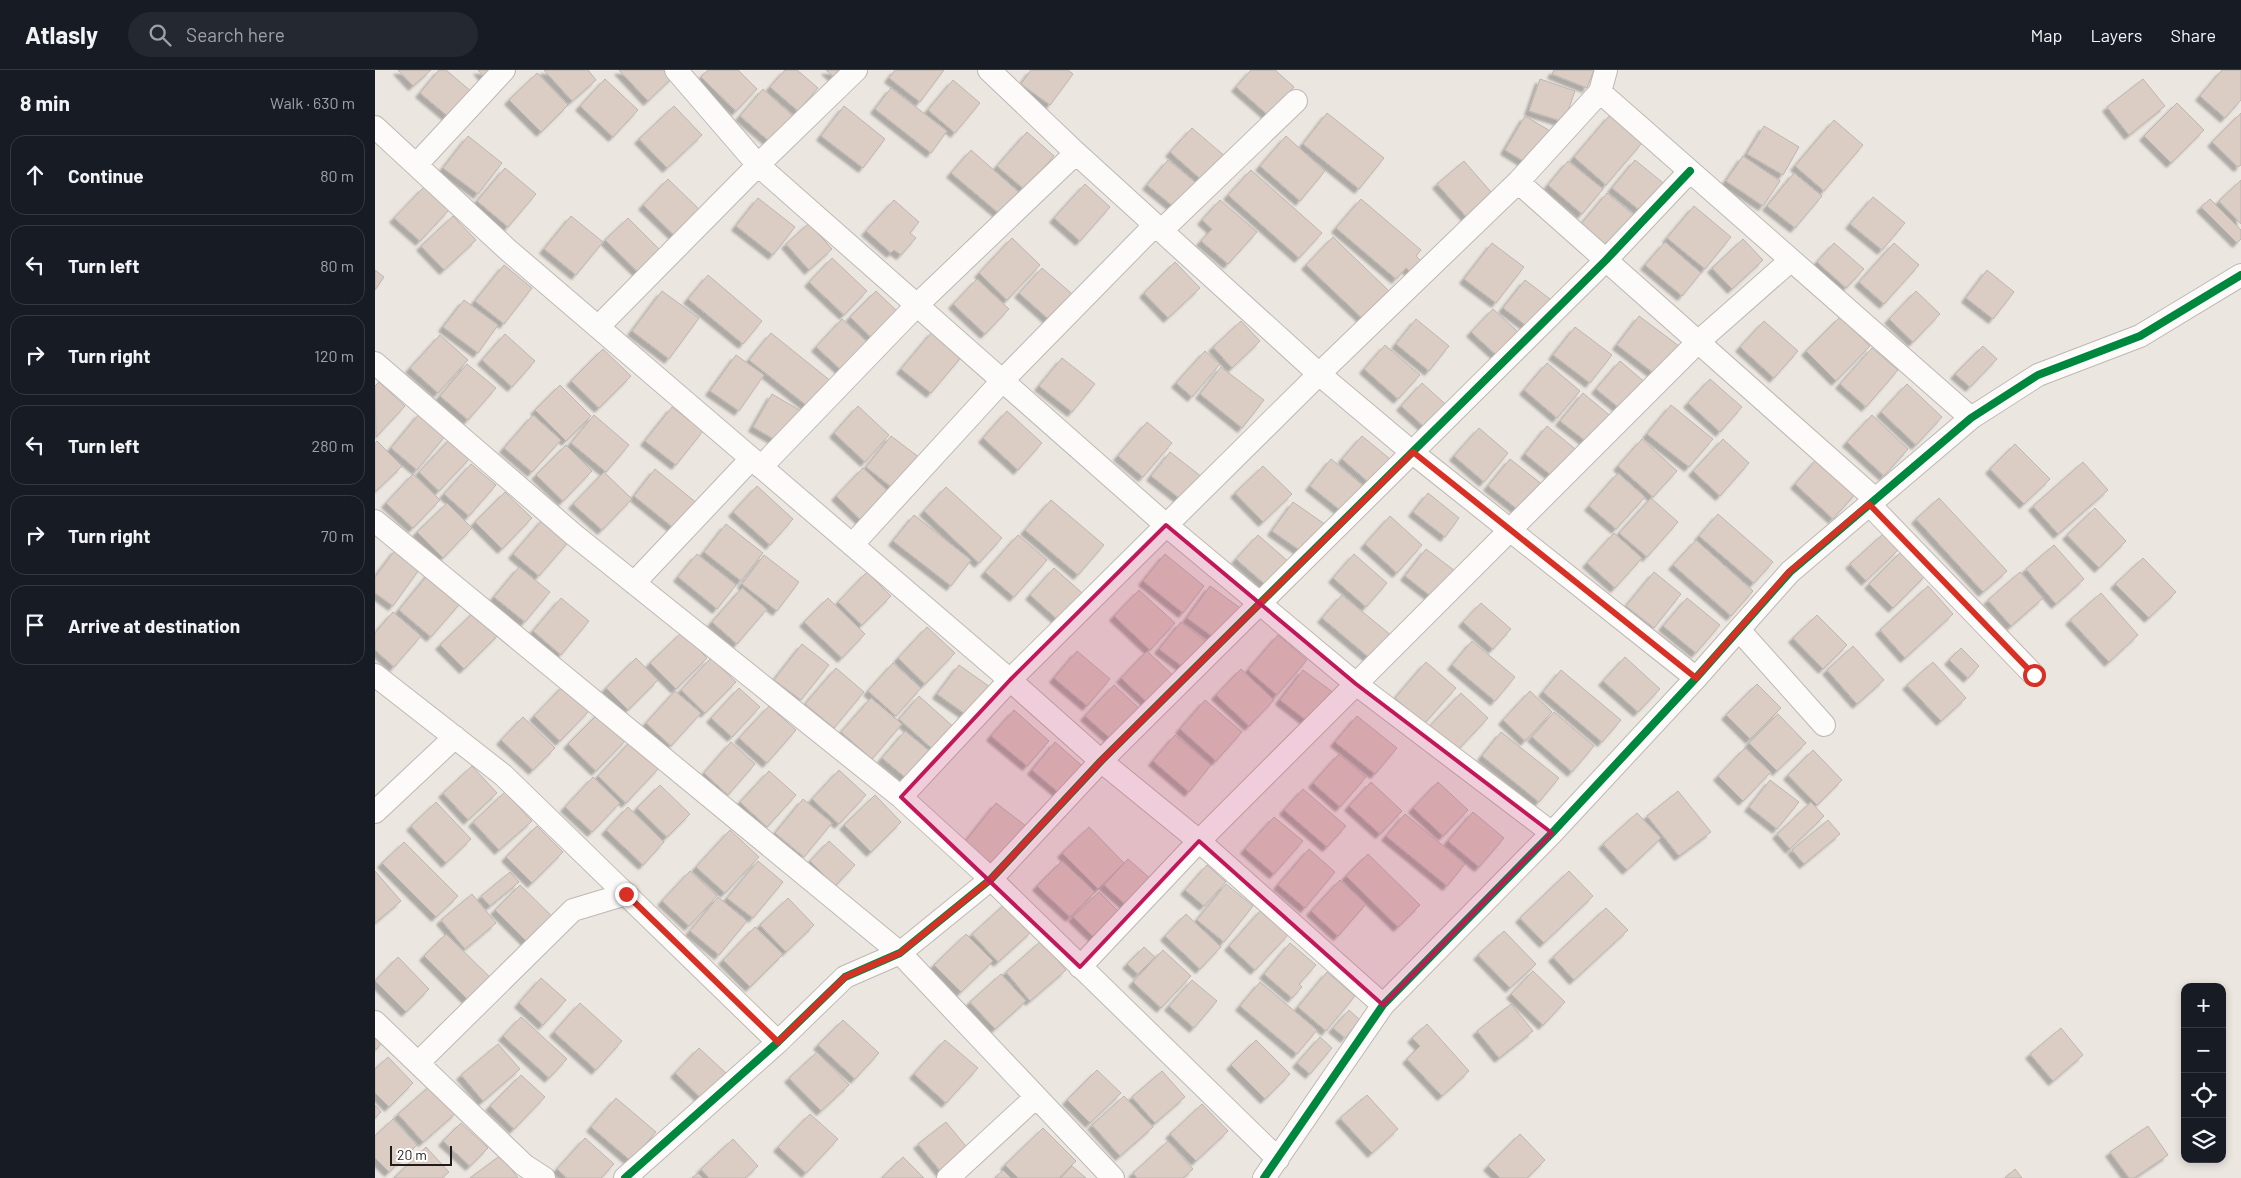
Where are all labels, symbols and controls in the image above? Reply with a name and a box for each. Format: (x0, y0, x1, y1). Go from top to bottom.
search box (128, 12, 478, 57)
text: Atlasly (25, 20, 98, 49)
icon: search (146, 21, 174, 49)
text: Search here (186, 23, 285, 46)
text: Map (2030, 24, 2062, 46)
text: Layers (2090, 24, 2143, 46)
text: Share (2171, 24, 2216, 46)
text: 8 min (20, 90, 70, 115)
text: Walk · 630 m (270, 93, 355, 112)
icon: ahead (21, 161, 49, 189)
text: Continue (68, 164, 144, 187)
text: 80 m (320, 166, 354, 185)
icon: left (21, 251, 49, 279)
text: Turn left (68, 254, 139, 277)
text: 80 m (320, 256, 354, 275)
icon: right (21, 341, 49, 369)
text: Turn right (68, 344, 150, 367)
text: 120 m (314, 346, 354, 365)
icon: left (21, 431, 49, 459)
text: Turn left (68, 434, 139, 457)
text: 280 m (312, 436, 354, 455)
icon: right (21, 521, 49, 549)
text: Turn right (68, 524, 150, 547)
text: 70 m (321, 526, 354, 545)
icon: arrive (21, 611, 49, 639)
text: Arrive at destination (68, 614, 240, 637)
route start (2023, 664, 2046, 687)
route end (615, 883, 638, 906)
map controls (2181, 983, 2226, 1163)
button: + (2181, 983, 2226, 1028)
button: − (2181, 1028, 2226, 1073)
button: locate (2181, 1073, 2226, 1118)
button: layers (2181, 1118, 2226, 1163)
scale bar (390, 1143, 453, 1166)
text: 20 m (397, 1146, 427, 1163)

